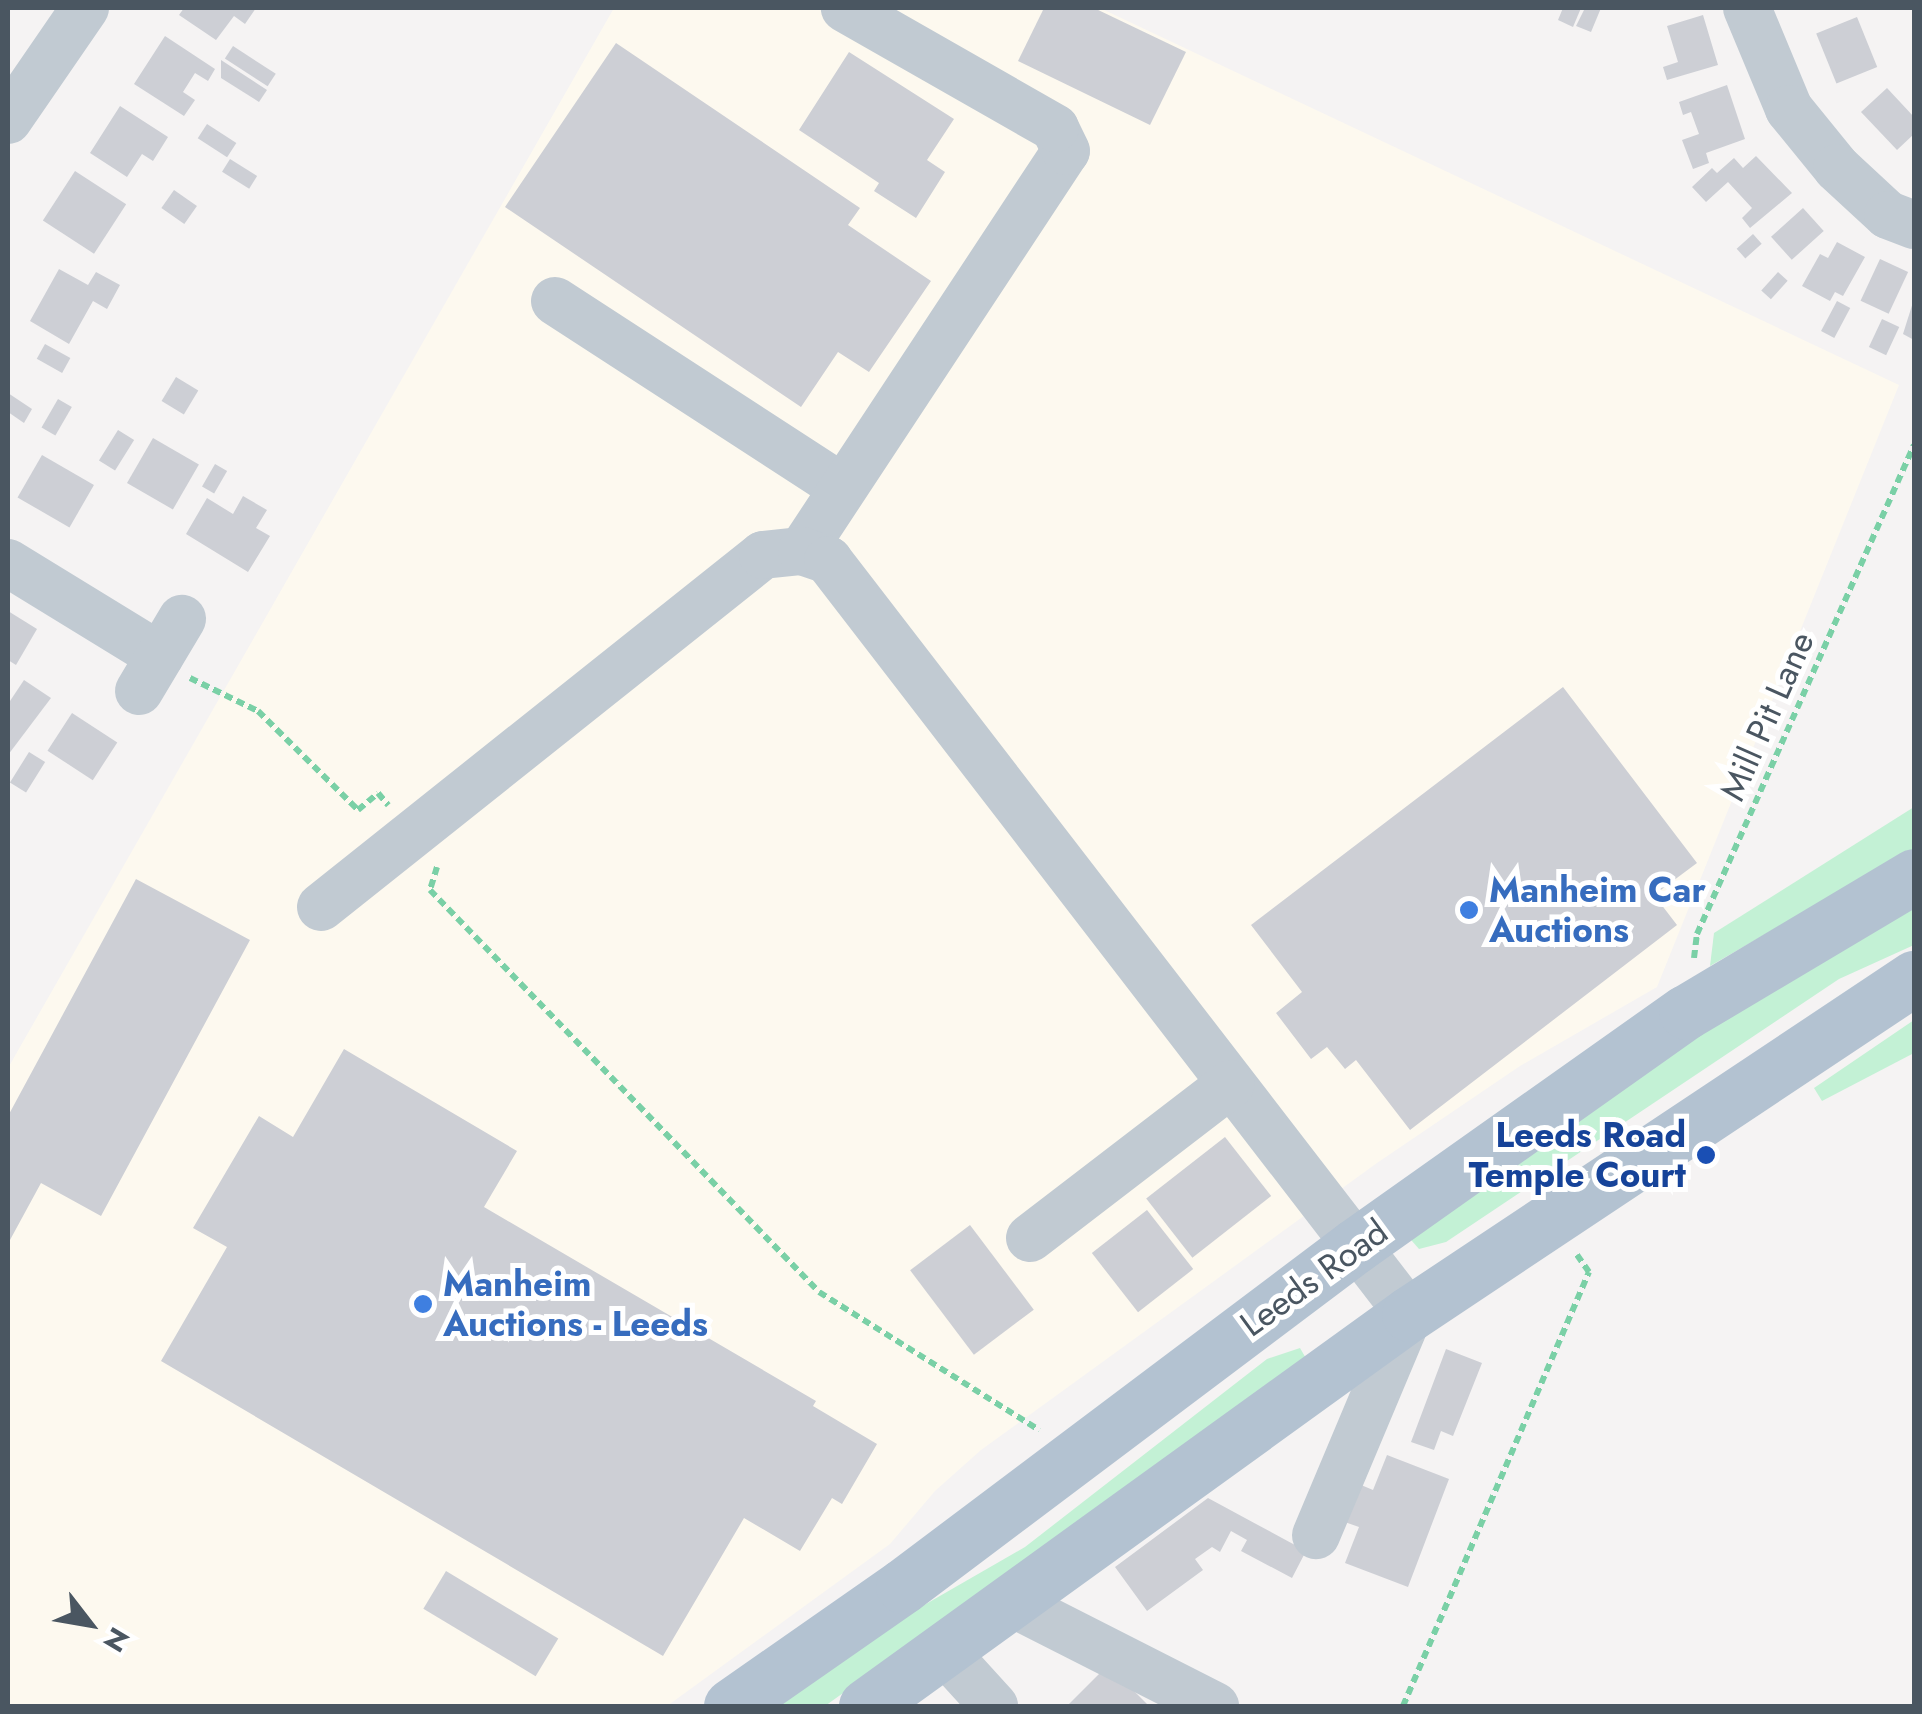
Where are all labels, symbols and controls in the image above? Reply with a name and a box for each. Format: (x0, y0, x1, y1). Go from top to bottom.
street label: Mill Pit Lane (1711, 625, 1823, 807)
place label: Manheim Car Auctions (1489, 869, 1706, 951)
marker: Manheim Car Auctions (1458, 899, 1480, 921)
place label: Leeds Road Temple Court (1469, 1114, 1686, 1196)
marker: Leeds Road Temple Court (1695, 1144, 1717, 1166)
street label: Leeds Road (1232, 1211, 1396, 1345)
place label: Manheim Auctions - Leeds (443, 1263, 708, 1345)
marker: Manheim Auctions - Leeds (412, 1293, 434, 1315)
north arrow (40, 1574, 140, 1674)
text: N (93, 1620, 139, 1660)

